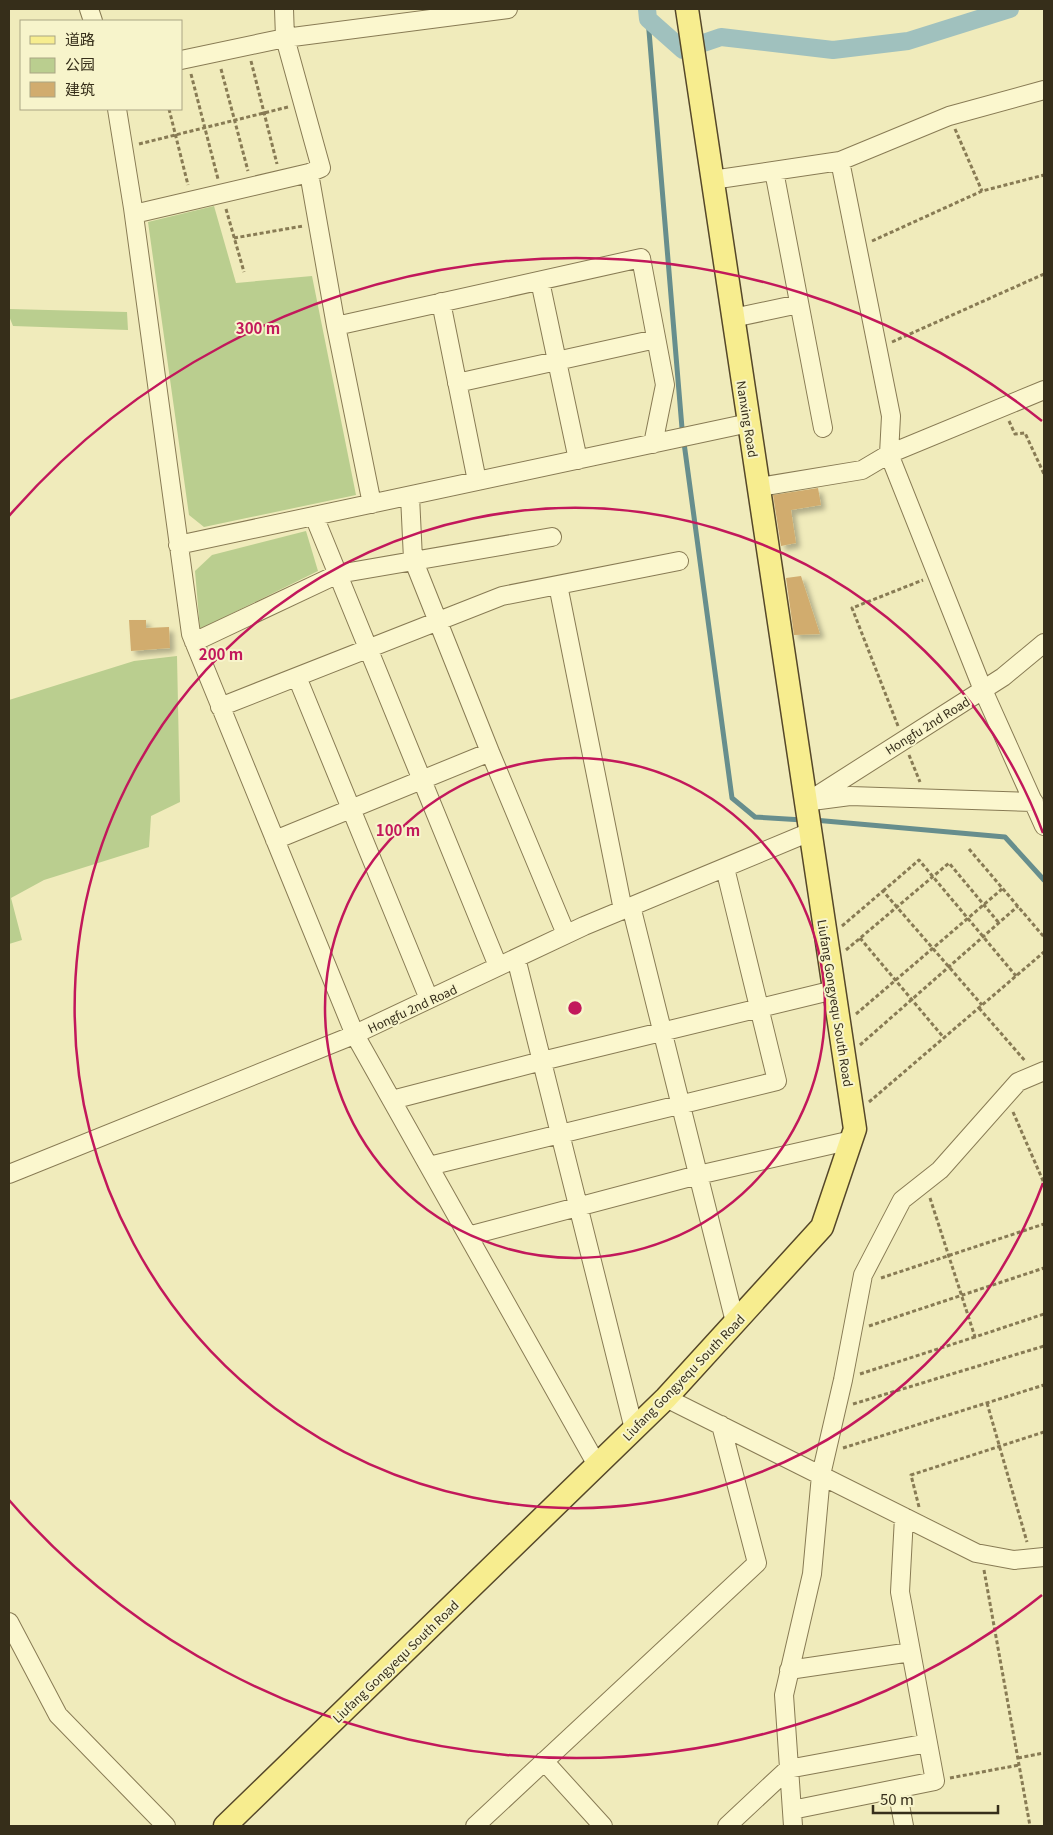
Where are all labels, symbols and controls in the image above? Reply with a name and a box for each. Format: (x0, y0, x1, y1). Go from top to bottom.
legend (20, 20, 182, 110)
text: 道路 (65, 28, 95, 49)
text: 公园 (65, 53, 95, 74)
text: 建筑 (65, 78, 95, 99)
text: 300 m (236, 317, 280, 338)
street label: Nanxing Road (734, 379, 762, 459)
text: 200 m (199, 643, 243, 664)
street label: Hongfu 2nd Road (881, 692, 973, 758)
text: 100 m (376, 819, 420, 840)
street label: Liufang Gongyequ South Road (814, 918, 858, 1088)
street label: Hongfu 2nd Road (365, 980, 459, 1036)
centre of rings (566, 999, 584, 1017)
street label: Liufang Gongyequ South Road (618, 1310, 748, 1444)
street label: Liufang Gongyequ South Road (328, 1596, 462, 1726)
scale bar (873, 1782, 998, 1814)
text: 50 m (880, 1788, 914, 1809)

